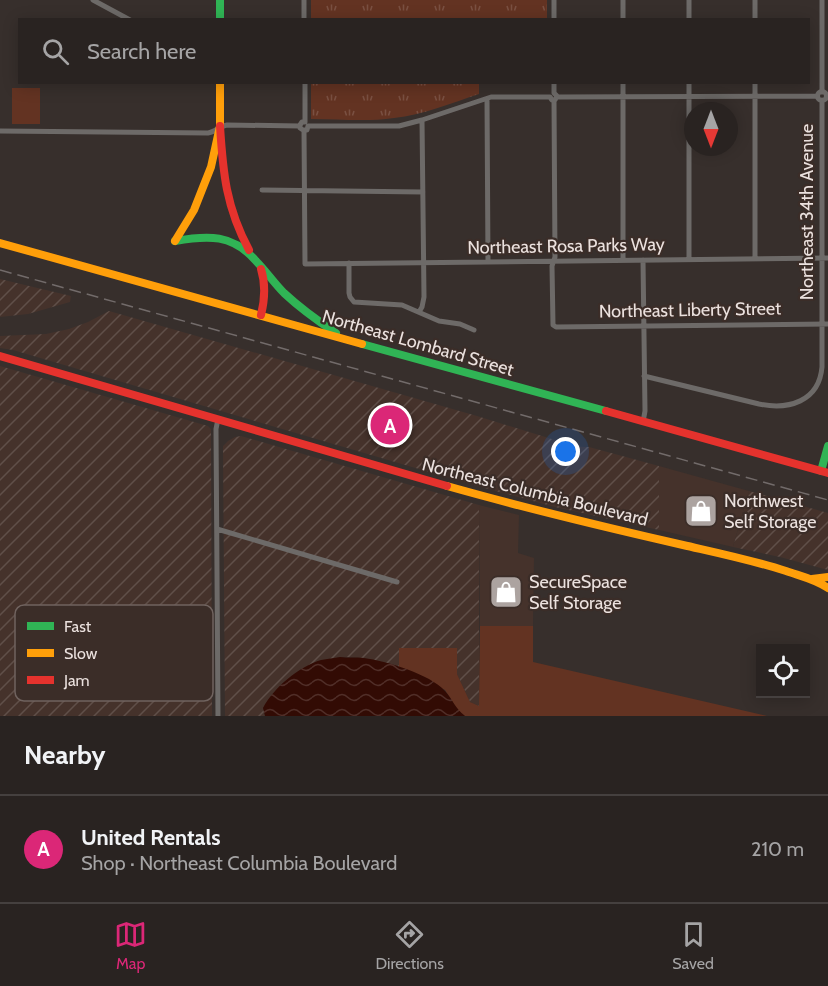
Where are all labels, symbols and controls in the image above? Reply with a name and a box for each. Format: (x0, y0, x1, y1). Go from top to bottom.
search box (18, 18, 810, 84)
icon: search (39, 35, 72, 68)
text: Search here (87, 38, 196, 65)
north arrow (684, 102, 738, 156)
street label: Northeast 34th Avenue (796, 124, 818, 300)
street label: Northeast Rosa Parks Way (467, 233, 665, 259)
street label: Northeast Liberty Street (599, 297, 781, 323)
street label: Northeast Lombard Street (320, 305, 516, 381)
pin: A (370, 402, 410, 448)
your location (551, 437, 580, 466)
street label: Northeast Columbia Boulevard (420, 453, 650, 531)
place label: Northwest Self Storage (724, 490, 817, 533)
shop icon: Northwest Self Storage (683, 493, 719, 529)
place label: SecureSpace Self Storage (529, 571, 627, 614)
shop icon: SecureSpace Self Storage (488, 574, 524, 610)
legend (15, 605, 213, 701)
text: Fast (64, 617, 92, 636)
text: Slow (64, 644, 98, 663)
map controls (756, 644, 810, 698)
button: locate (756, 644, 810, 698)
text: Jam (63, 671, 90, 690)
text: Nearby (24, 739, 105, 771)
text: United Rentals (81, 824, 221, 851)
text: A (37, 837, 50, 861)
text: 210 m (751, 837, 804, 861)
text: Shop · Northeast Columbia Boulevard (81, 851, 397, 875)
tab: Map (114, 918, 147, 973)
tab: Directions (376, 918, 444, 973)
tab: Saved (672, 918, 714, 973)

